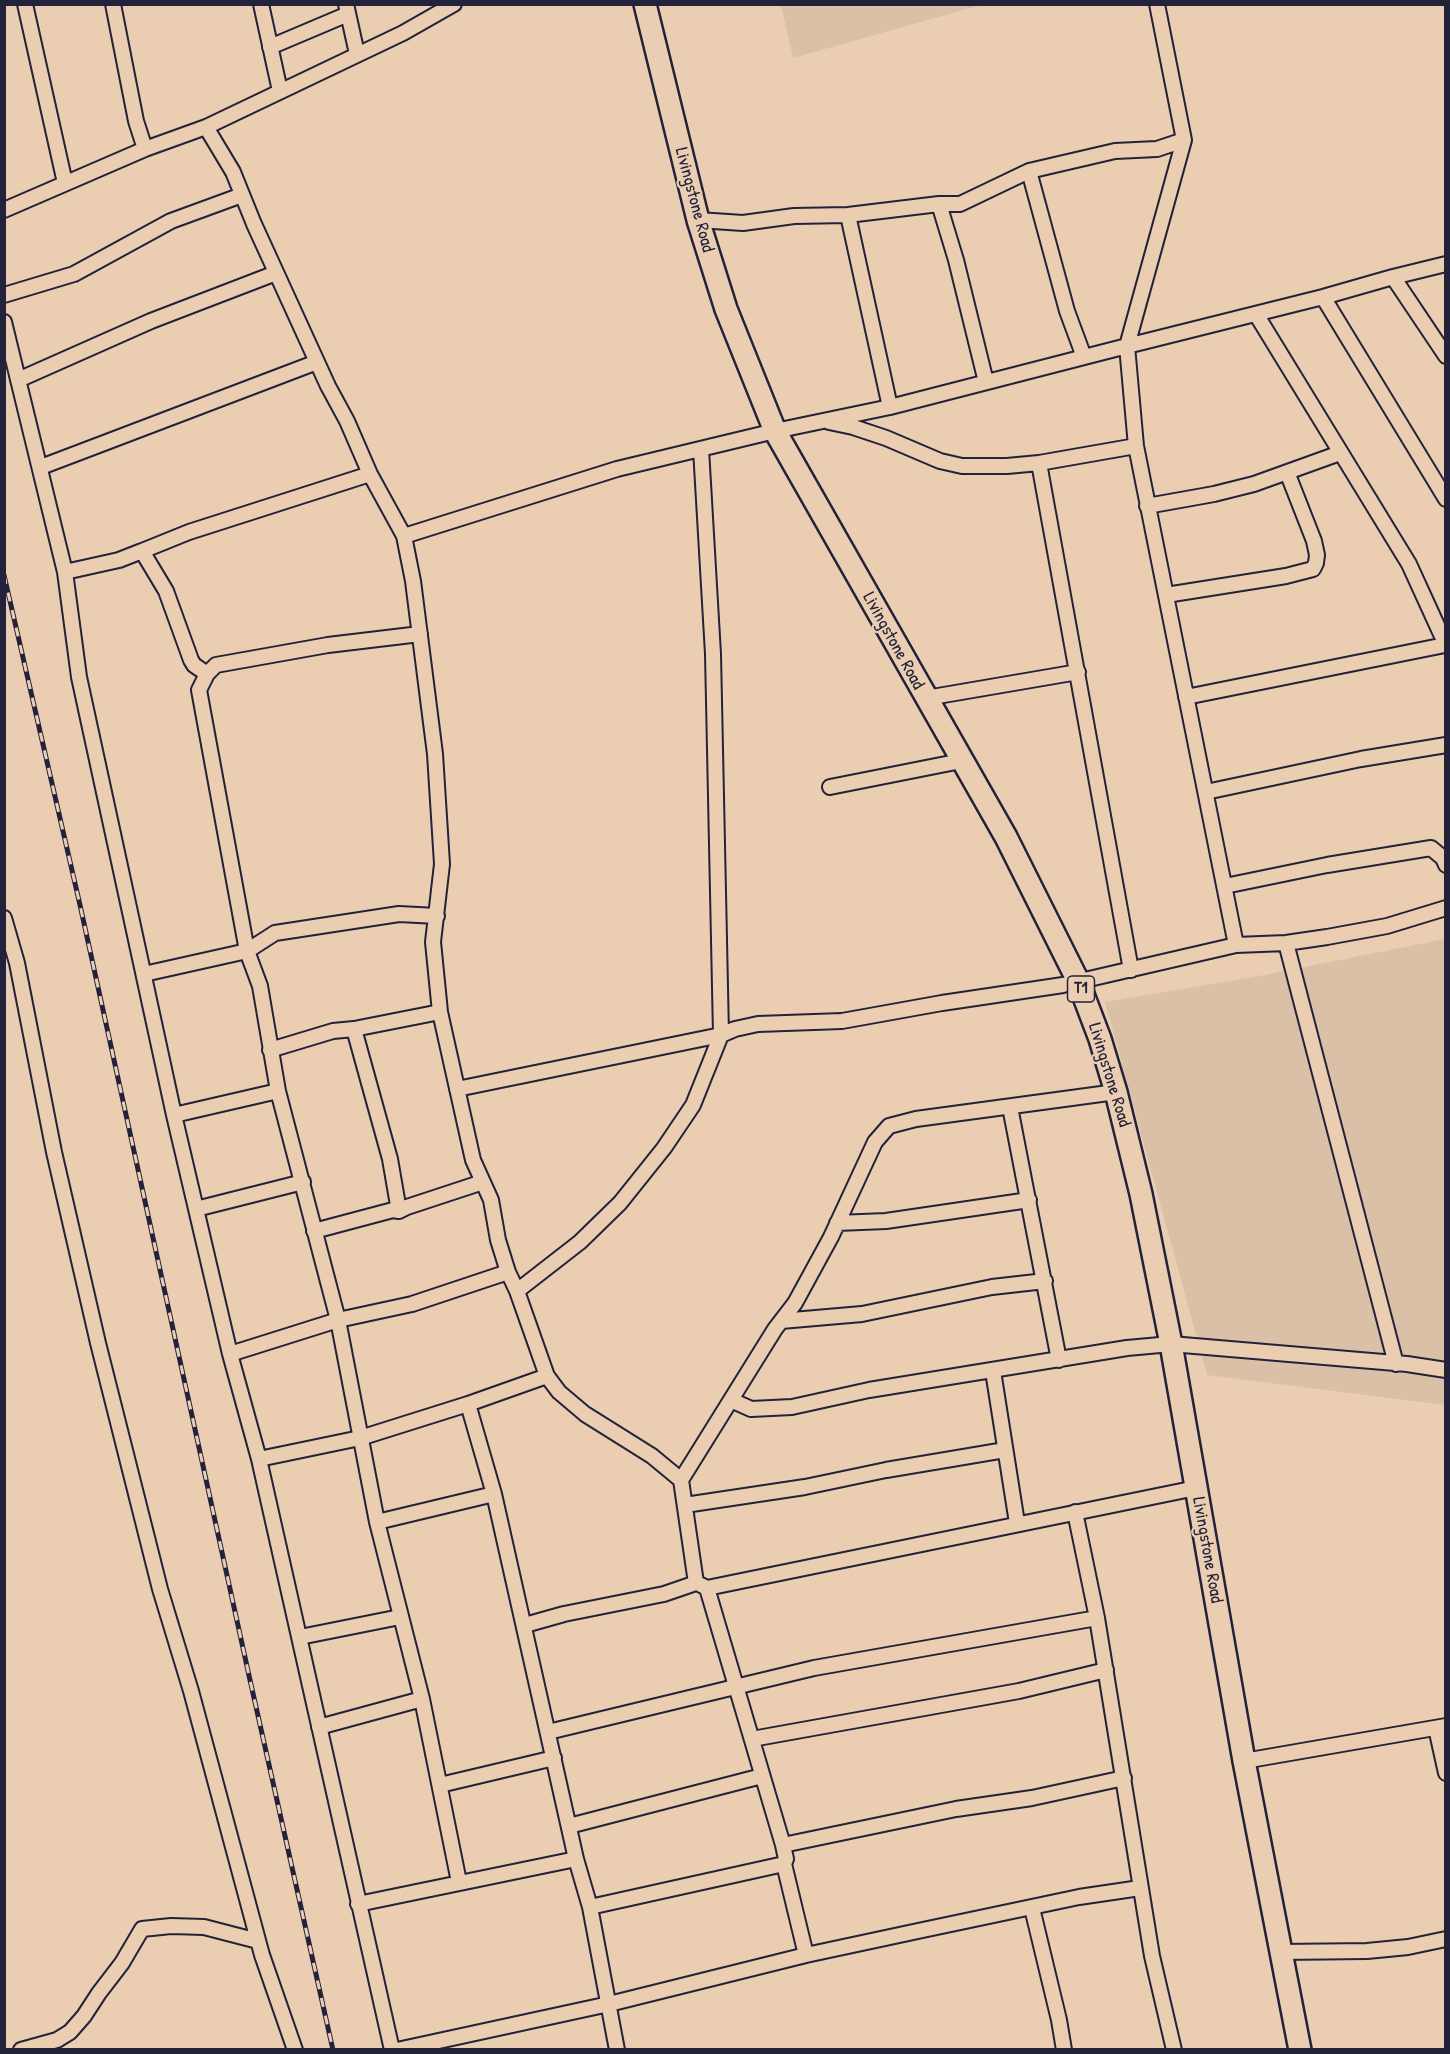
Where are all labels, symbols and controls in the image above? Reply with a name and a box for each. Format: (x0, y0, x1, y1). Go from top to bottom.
street label: Livingstone Road (670, 145, 718, 255)
street label: Livingstone Road (858, 589, 928, 693)
road number: T1 (1068, 976, 1094, 1002)
street label: Livingstone Road (1083, 1020, 1135, 1130)
street label: Livingstone Road (1187, 1495, 1227, 1605)

